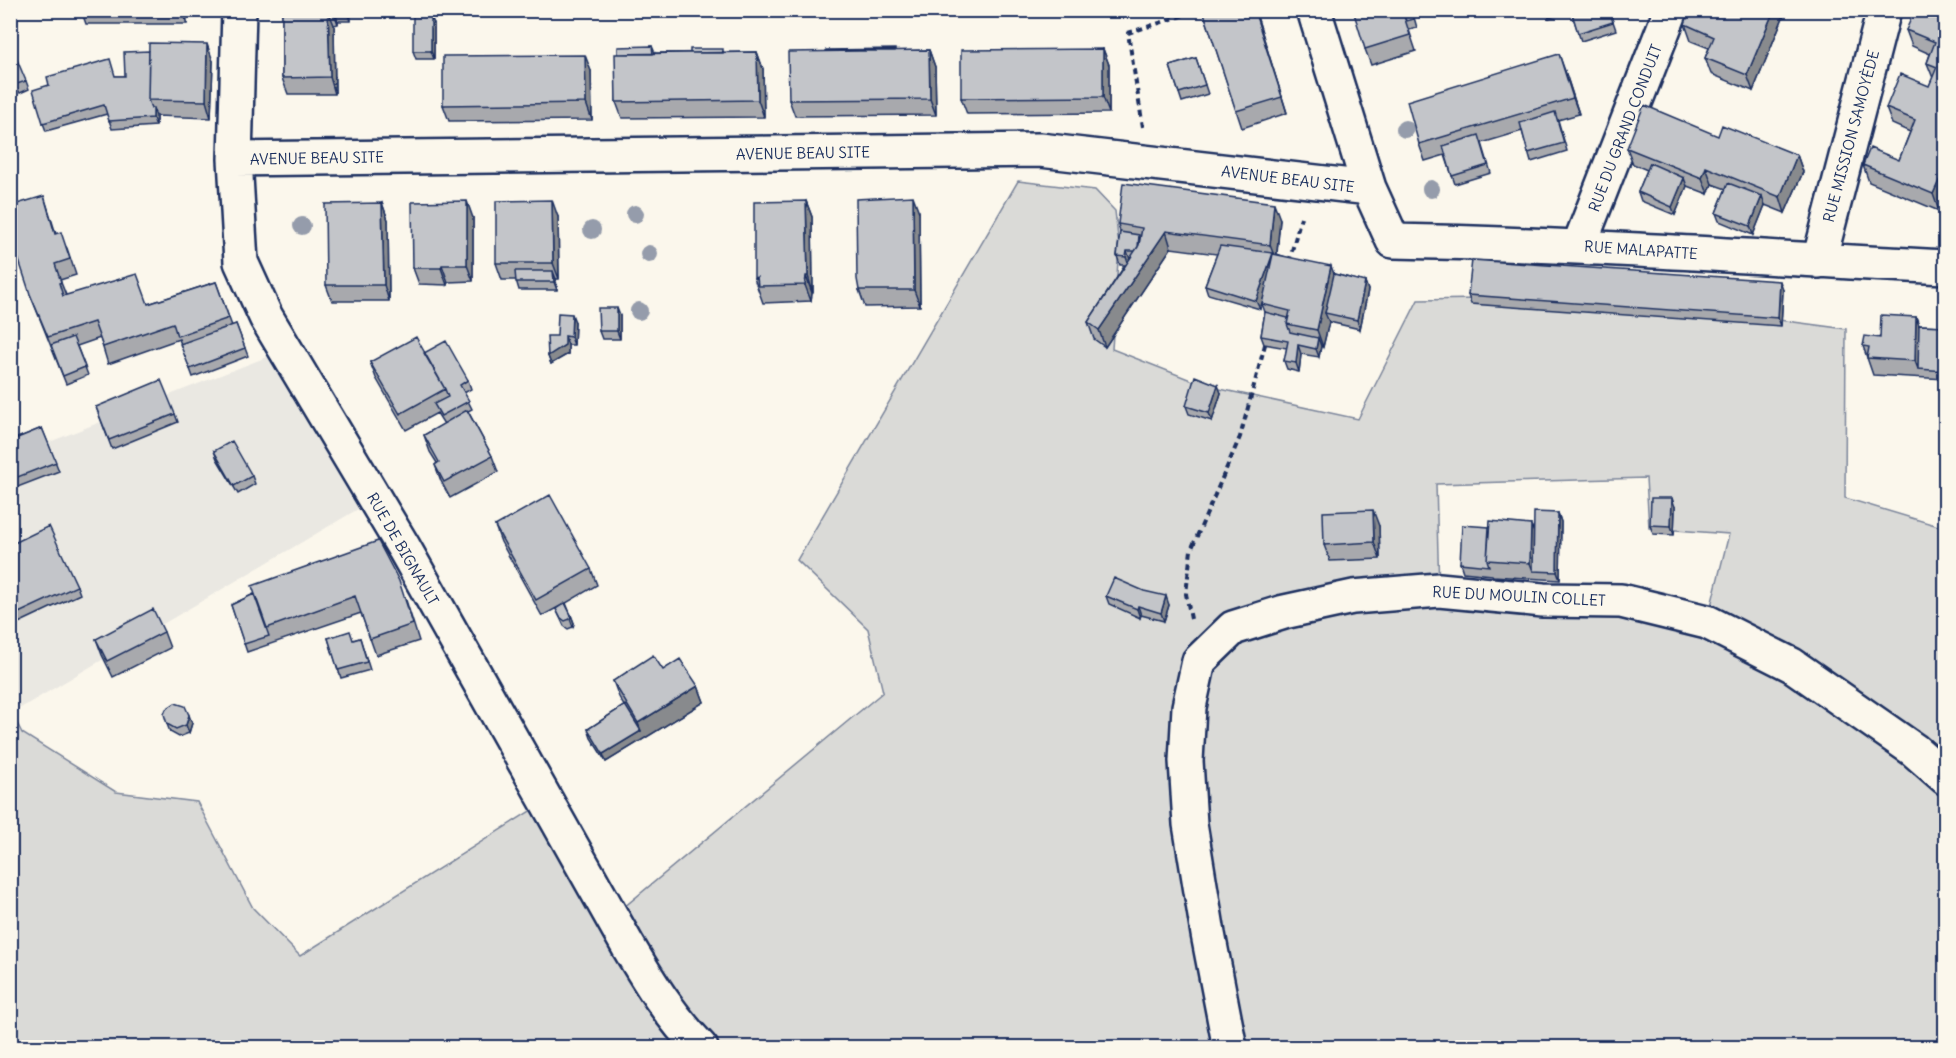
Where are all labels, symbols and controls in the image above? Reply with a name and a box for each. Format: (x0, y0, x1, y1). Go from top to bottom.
street label: RUE DU GRAND CONDUIT (1584, 41, 1666, 215)
street label: RUE MISSION SAMOYÈDE (1819, 48, 1883, 224)
street label: AVENUE BEAU SITE (736, 142, 870, 164)
street label: AVENUE BEAU SITE (250, 147, 384, 169)
street label: AVENUE BEAU SITE (1220, 161, 1356, 197)
street label: RUE MALAPATTE (1584, 237, 1699, 263)
street label: RUE DE BIGNAULT (363, 489, 443, 609)
street label: RUE DU MOULIN COLLET (1432, 582, 1606, 610)

